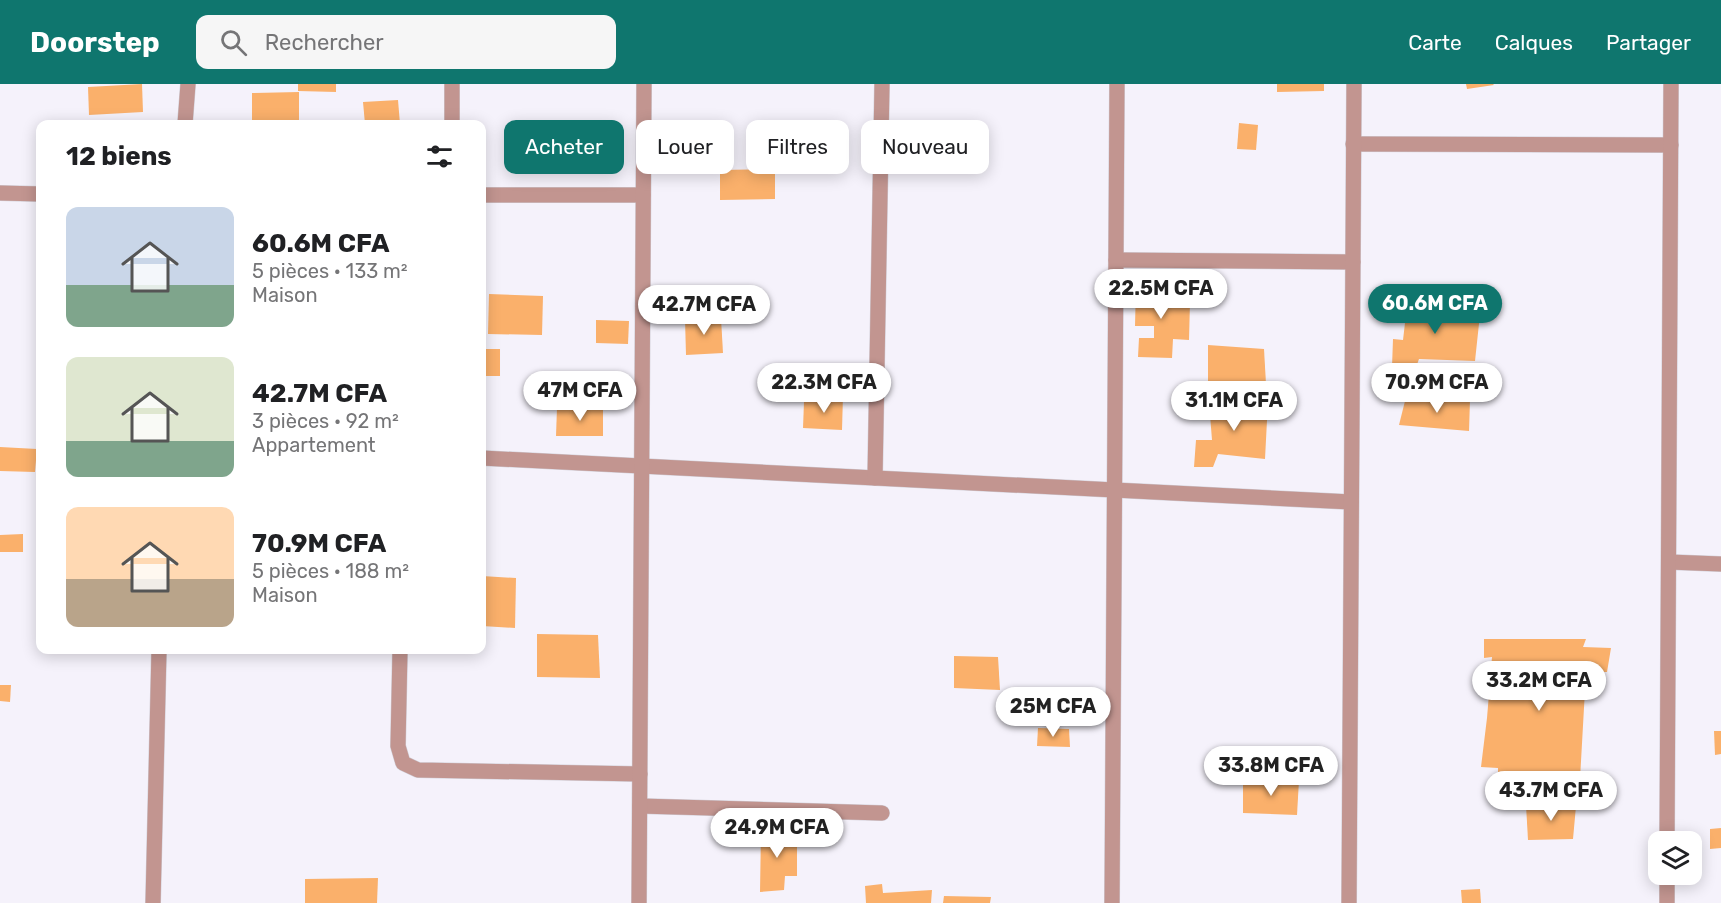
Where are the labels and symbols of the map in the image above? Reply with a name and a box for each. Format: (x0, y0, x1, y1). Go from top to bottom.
pin: 22.5M CFA (1092, 269, 1230, 320)
pin: 60.6M CFA (1366, 284, 1504, 335)
pin: 42.7M CFA (635, 285, 773, 336)
pin: 22.3M CFA (755, 363, 893, 414)
pin: 70.9M CFA (1368, 363, 1506, 414)
pin: 47M CFA (525, 371, 635, 422)
pin: 31.1M CFA (1165, 381, 1303, 432)
pin: 33.2M CFA (1470, 661, 1608, 712)
pin: 25M CFA (998, 687, 1108, 738)
pin: 33.8M CFA (1202, 746, 1340, 797)
pin: 43.7M CFA (1482, 771, 1620, 822)
pin: 24.9M CFA (708, 808, 846, 859)

